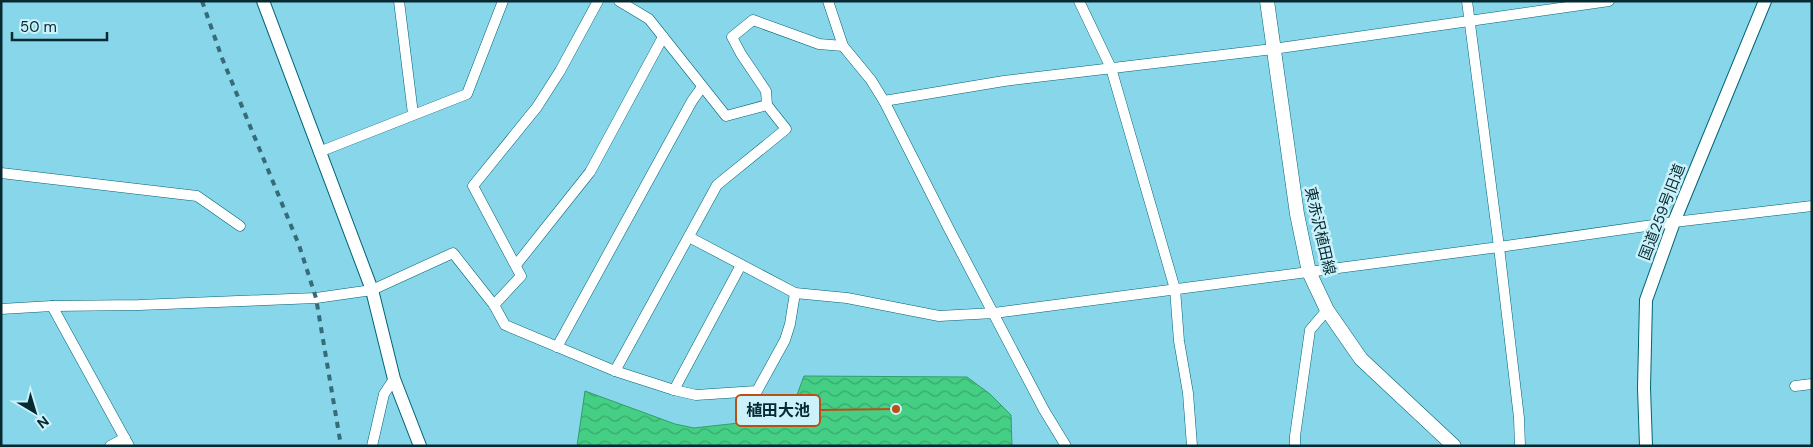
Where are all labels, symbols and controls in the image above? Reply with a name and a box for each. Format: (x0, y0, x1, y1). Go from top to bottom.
scale bar (12, 10, 108, 42)
text: 50 m (20, 17, 57, 37)
street label: 国道259号旧道 (1634, 161, 1690, 263)
street label: 東赤沢植田線 (1300, 185, 1340, 277)
north arrow (10, 387, 60, 437)
callout: 植田大池 (736, 395, 820, 426)
text: 植田大池 (746, 400, 810, 421)
text: N (33, 412, 53, 432)

